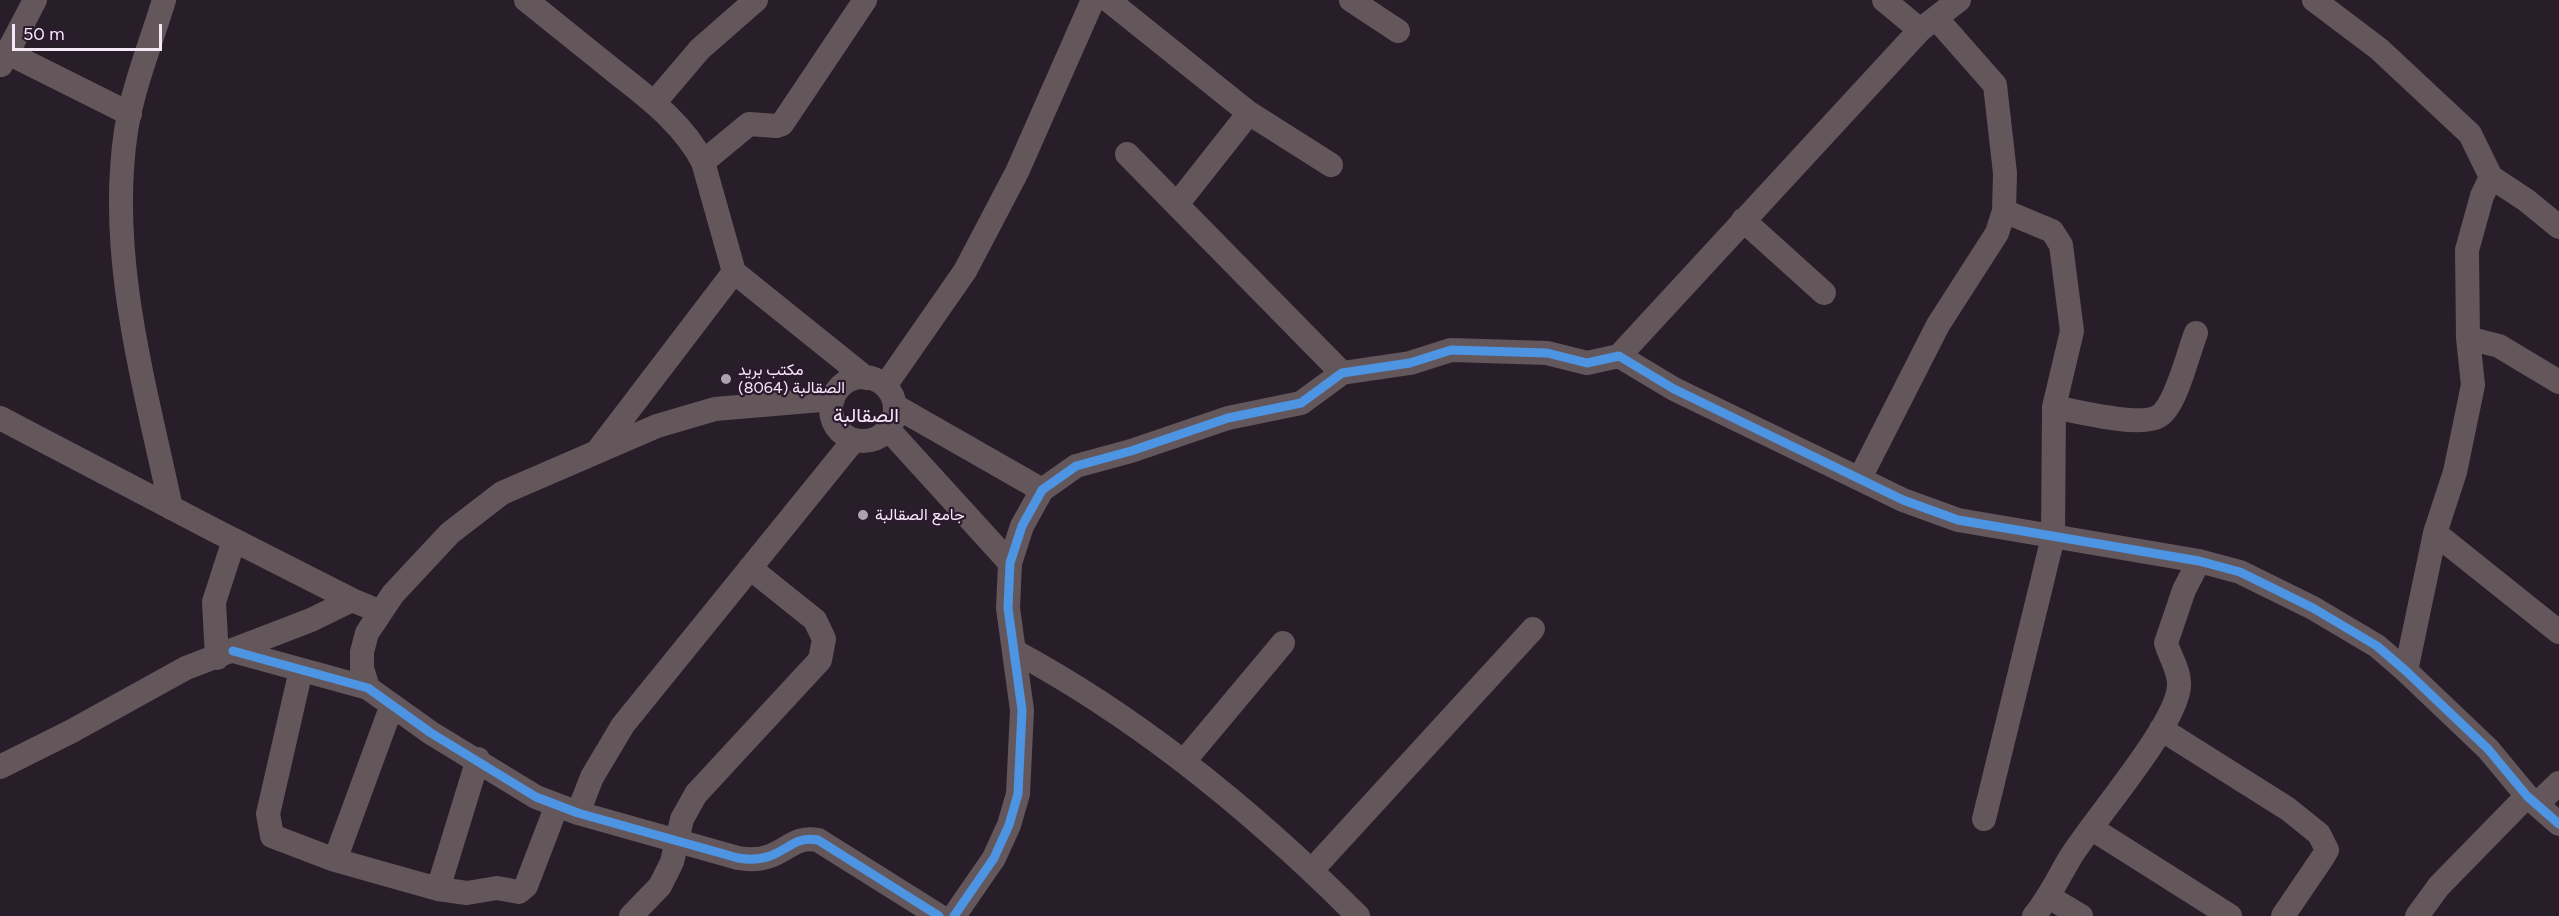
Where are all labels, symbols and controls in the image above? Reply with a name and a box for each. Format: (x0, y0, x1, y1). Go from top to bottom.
scale bar (15, 12, 165, 50)
text: 50 m (23, 23, 65, 45)
place label: مكتب بريد الصقالبة (8064) (738, 360, 845, 398)
marker: مكتب بريد الصقالبة (8064) (719, 372, 733, 386)
district label: الصقالبة (833, 404, 899, 428)
place label: جامع الصقالبة (875, 505, 965, 525)
marker: جامع الصقالبة (856, 508, 870, 522)

